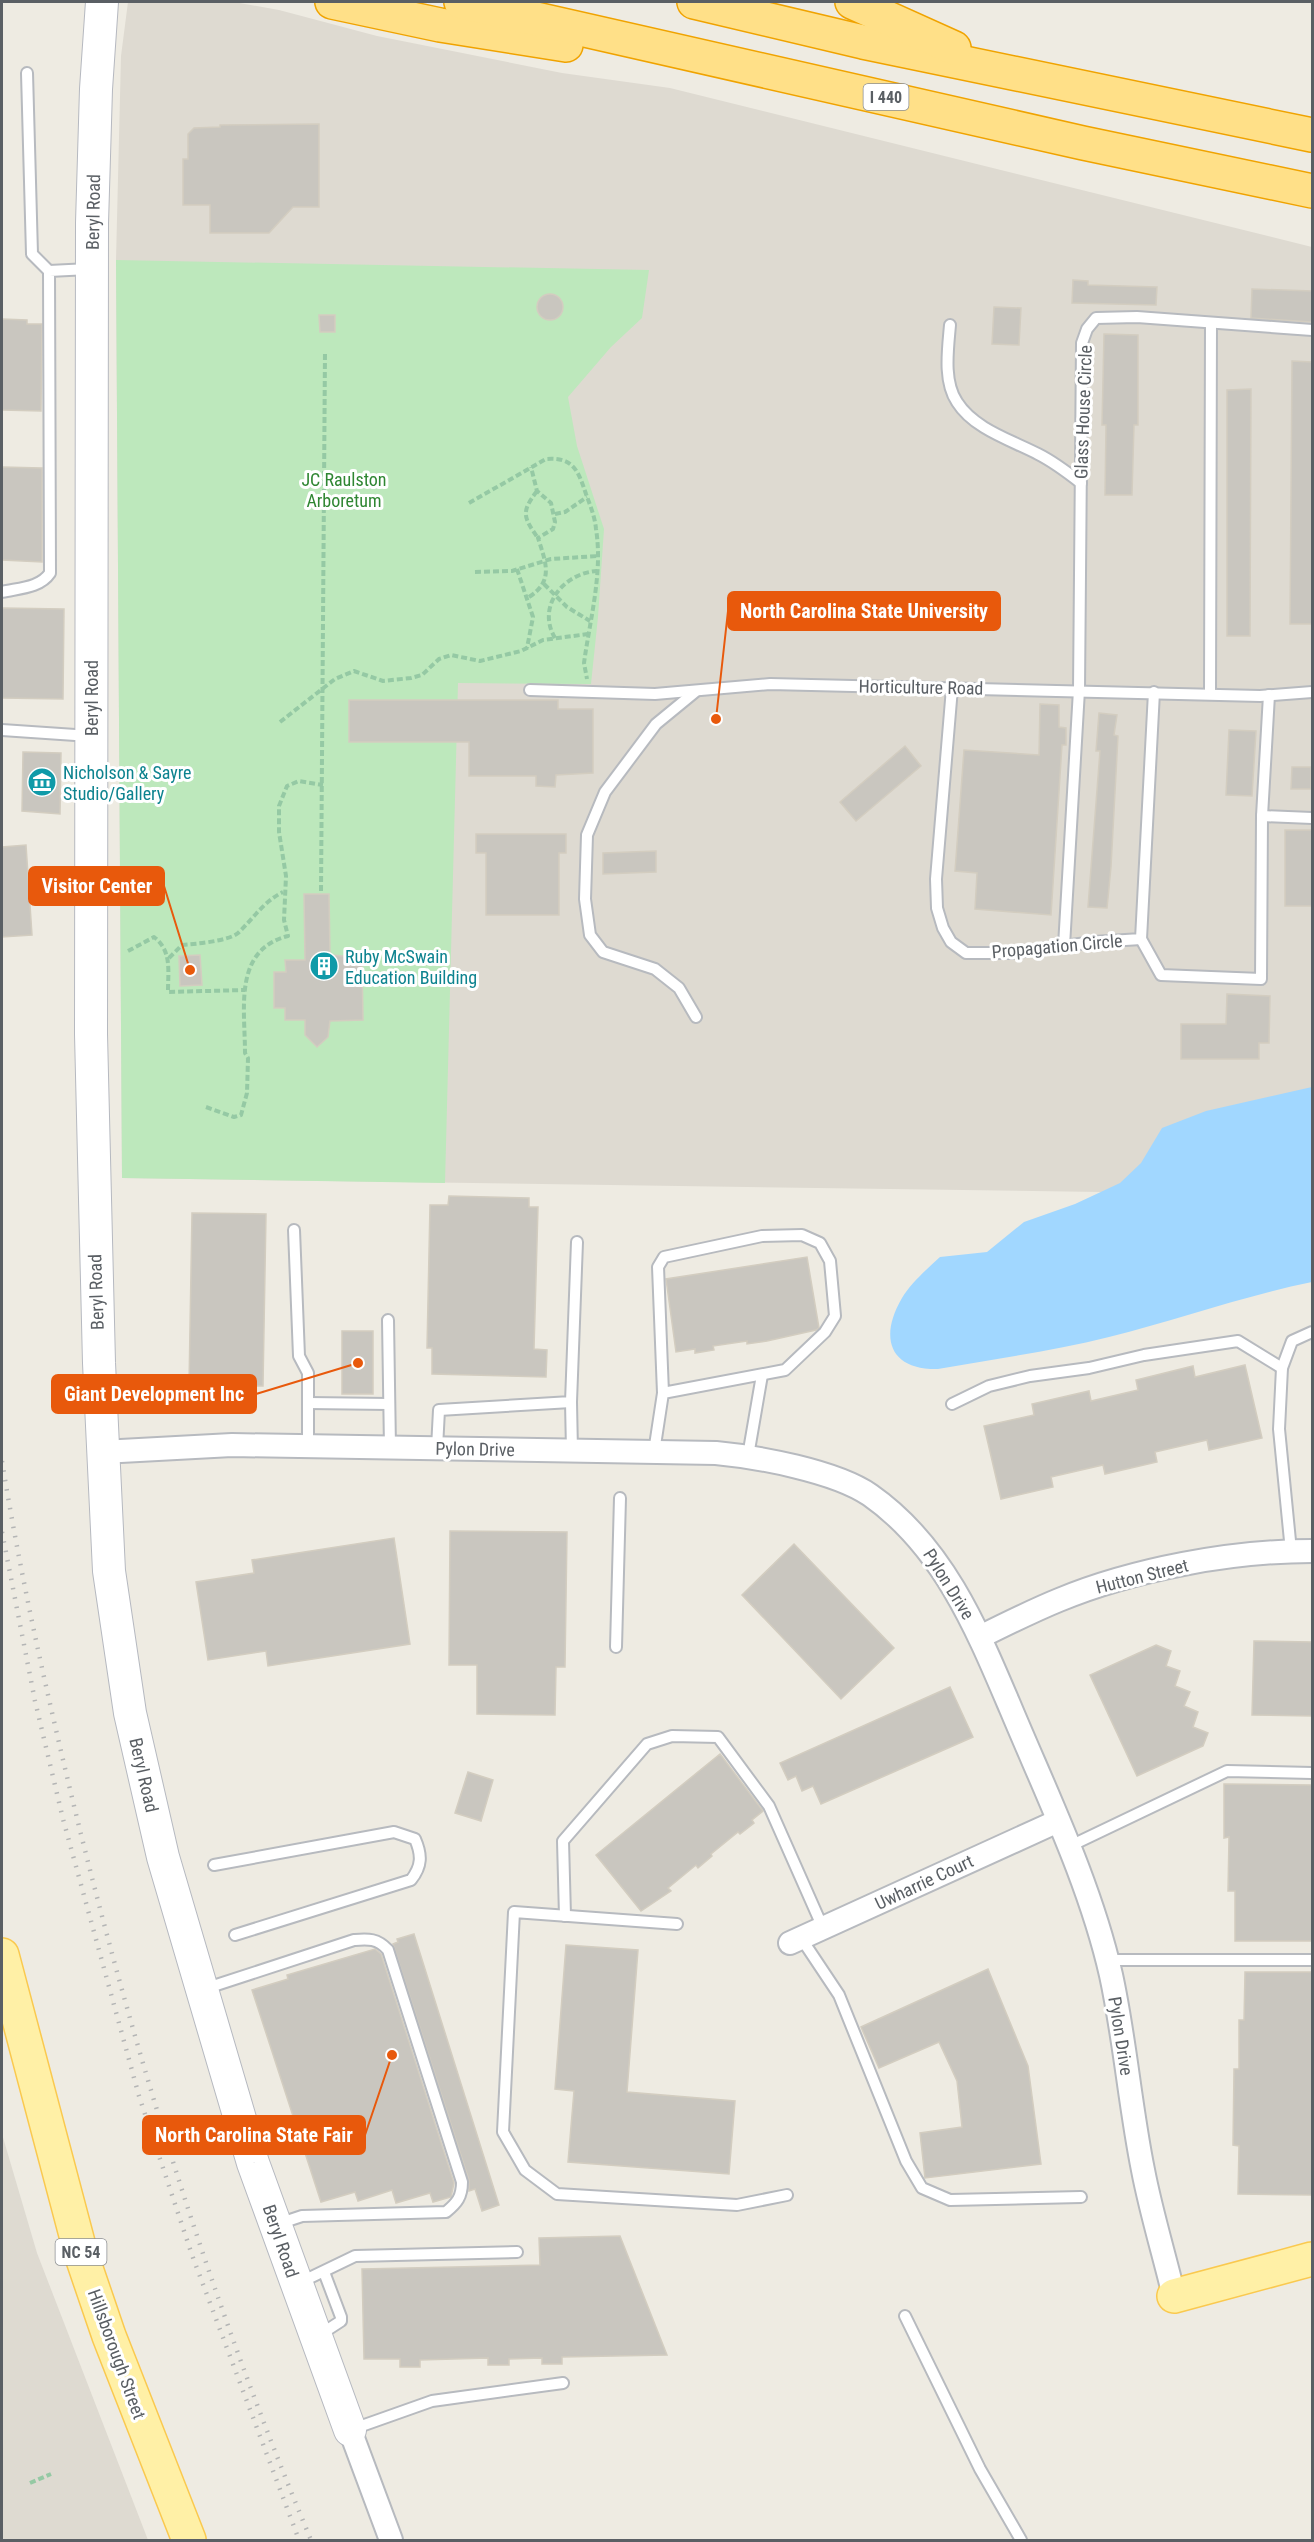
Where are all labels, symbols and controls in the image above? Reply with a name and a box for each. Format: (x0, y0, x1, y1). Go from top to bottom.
road number: I 440 (864, 84, 908, 110)
street label: Beryl Road (82, 174, 104, 250)
street label: Glass House Circle (1070, 345, 1096, 479)
park label: JC Raulston Arboretum (301, 469, 387, 511)
callout: North Carolina State University (728, 592, 1000, 630)
text: North Carolina State University (740, 599, 988, 623)
street label: Beryl Road (81, 660, 102, 736)
street label: Horticulture Road (858, 675, 984, 699)
place label: Nicholson & Sayre Studio/Gallery (63, 762, 192, 804)
museum icon: Nicholson & Sayre Studio/Gallery (26, 766, 58, 798)
callout: Visitor Center (29, 867, 164, 905)
text: Visitor Center (42, 874, 153, 898)
street label: Propagation Circle (991, 930, 1123, 962)
place label: Ruby McSwain Education Building (345, 946, 477, 988)
building icon: Ruby McSwain Education Building (308, 950, 340, 982)
street label: Beryl Road (84, 1254, 108, 1330)
callout: Giant Development Inc (52, 1375, 256, 1413)
text: Giant Development Inc (64, 1382, 244, 1406)
street label: Pylon Drive (435, 1438, 515, 1460)
street label: Pylon Drive (919, 1545, 979, 1623)
street label: Hutton Street (1094, 1554, 1190, 1598)
street label: Beryl Road (125, 1736, 163, 1814)
street label: Uwharrie Court (872, 1850, 976, 1914)
street label: Pylon Drive (1104, 1995, 1138, 2077)
callout: North Carolina State Fair (143, 2116, 365, 2154)
text: North Carolina State Fair (155, 2123, 353, 2147)
street label: Beryl Road (259, 2202, 303, 2280)
road number: NC 54 (56, 2239, 106, 2265)
street label: Hillsborough Street (84, 2286, 150, 2422)

